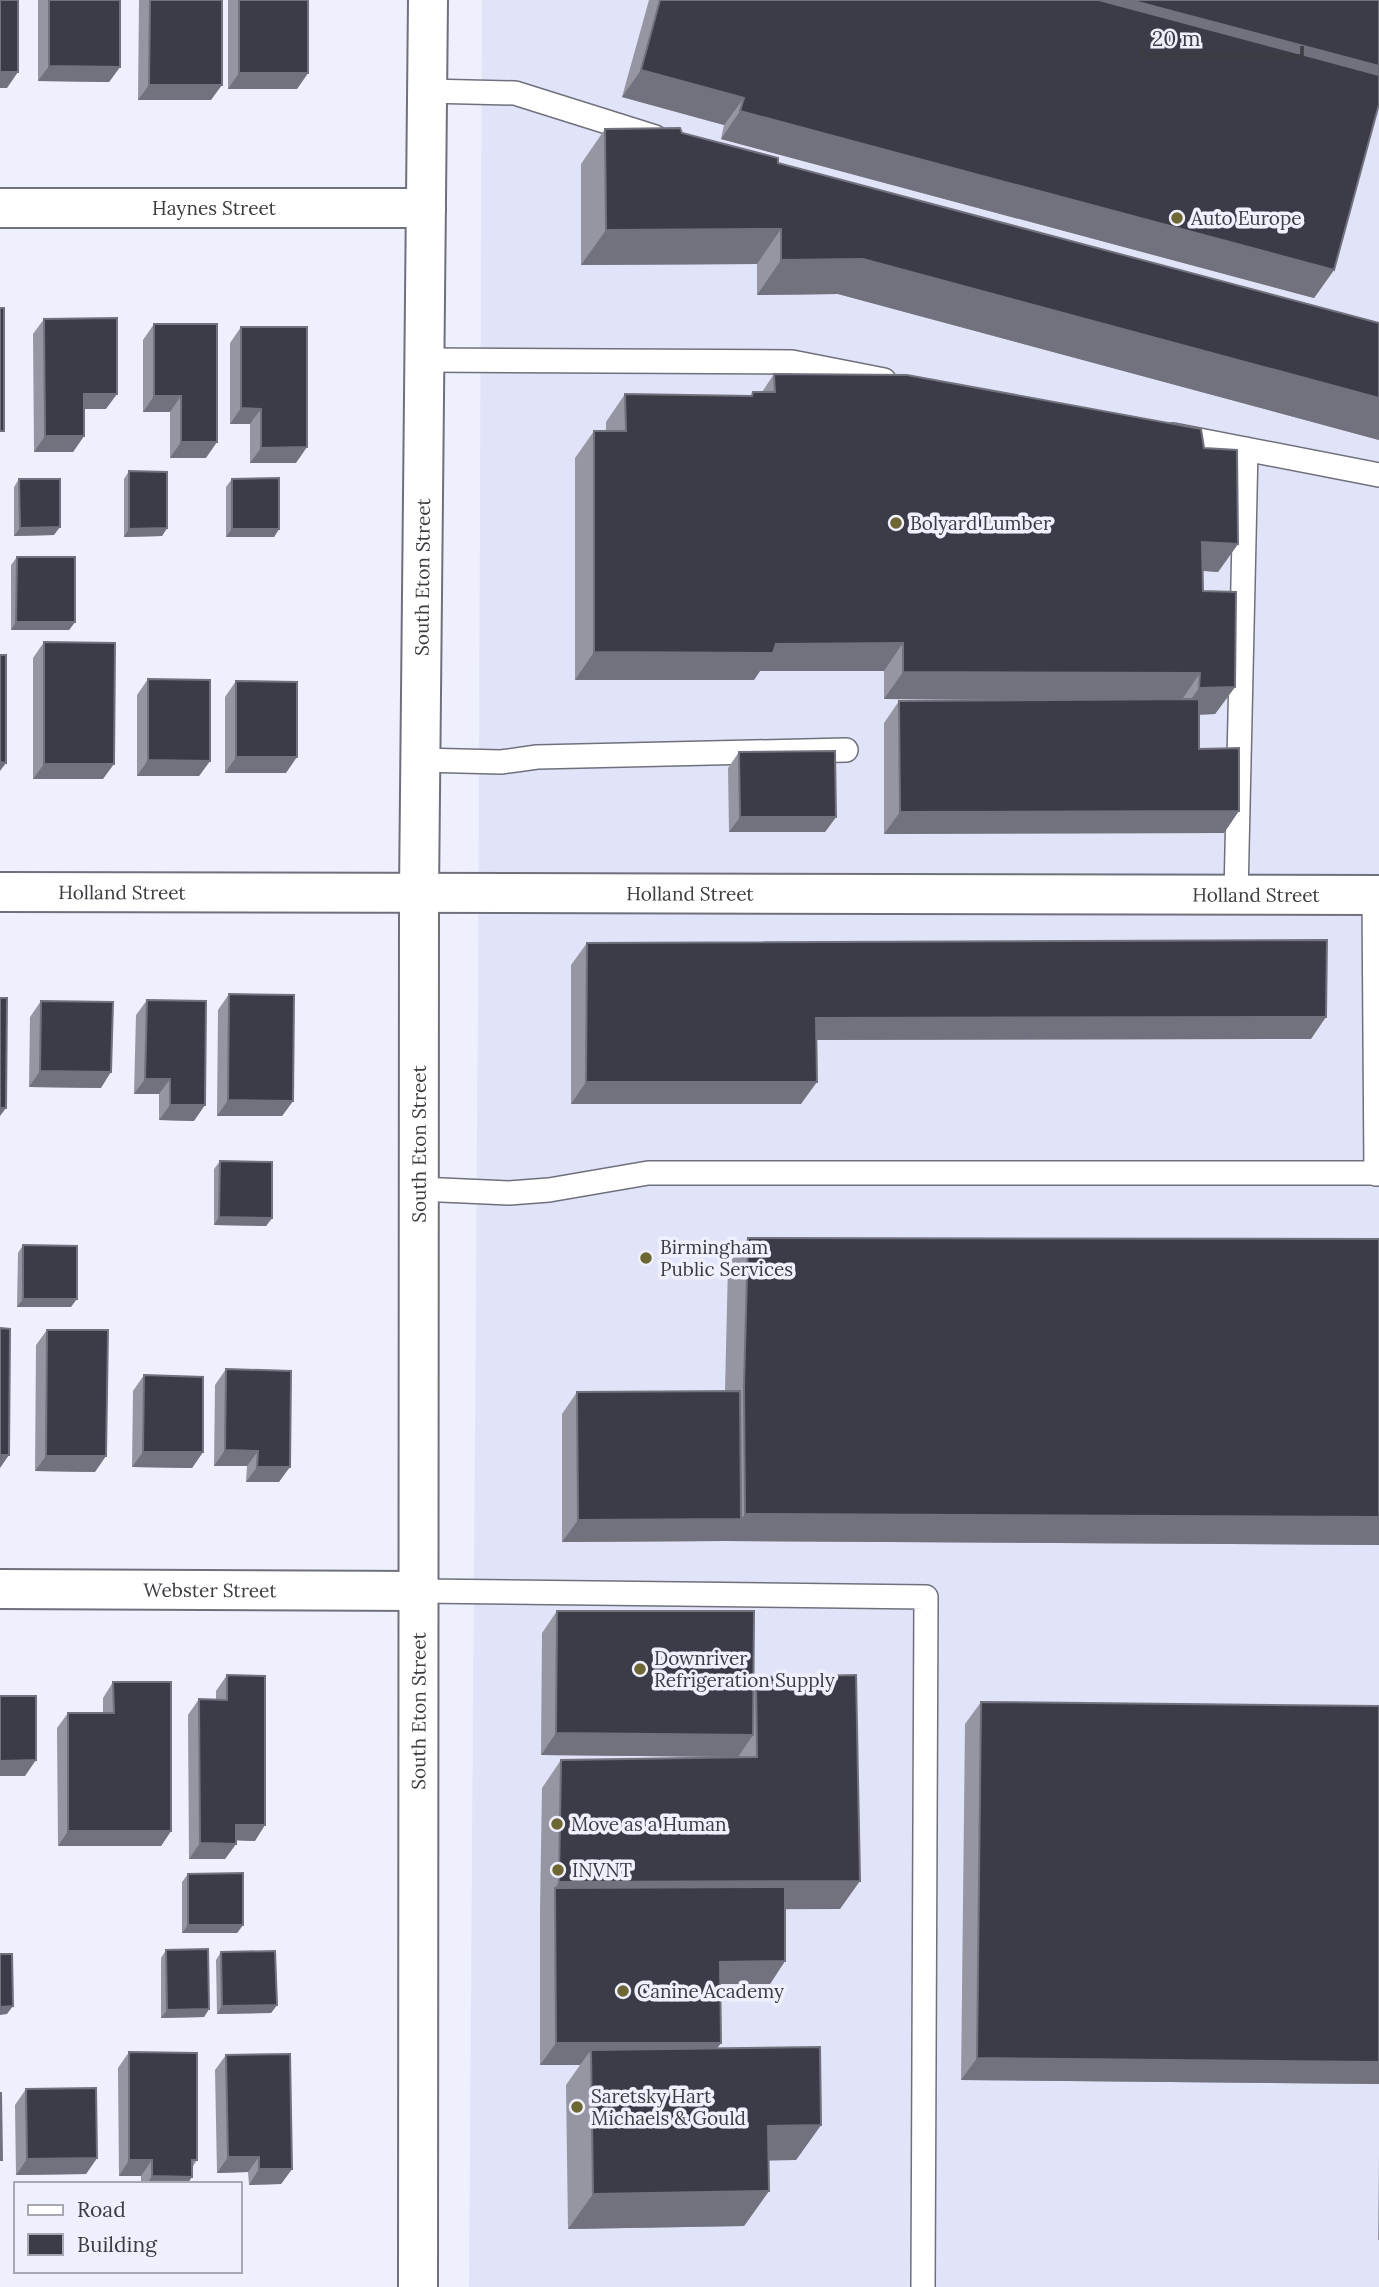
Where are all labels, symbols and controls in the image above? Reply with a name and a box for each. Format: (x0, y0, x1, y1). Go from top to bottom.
scale bar (1141, 14, 1302, 58)
text: 20 m (1152, 25, 1201, 52)
street label: Haynes Street (152, 196, 277, 220)
place label: Auto Europe (1190, 206, 1302, 230)
marker: Auto Europe (1169, 210, 1185, 226)
street label: South Eton Street (409, 497, 435, 656)
place label: Bolyard Lumber (910, 511, 1052, 535)
marker: Bolyard Lumber (888, 515, 904, 531)
street label: Holland Street (58, 880, 186, 904)
street label: Holland Street (626, 881, 754, 906)
street label: Holland Street (1192, 883, 1320, 907)
street label: South Eton Street (407, 1065, 431, 1223)
place label: Birmingham Public Services (660, 1235, 793, 1281)
marker: Birmingham Public Services (638, 1250, 654, 1266)
street label: Webster Street (143, 1578, 277, 1602)
street label: South Eton Street (406, 1632, 430, 1790)
place label: Downriver Refrigeration Supply (654, 1646, 835, 1692)
marker: Downriver Refrigeration Supply (632, 1661, 648, 1677)
place label: Move as a Human (571, 1812, 727, 1836)
marker: Move as a Human (549, 1816, 565, 1832)
place label: INVNT (572, 1858, 632, 1882)
marker: INVNT (550, 1862, 566, 1878)
place label: Canine Academy (637, 1979, 784, 2003)
marker: Canine Academy (615, 1983, 631, 1999)
place label: Saretsky Hart Michaels & Gould (591, 2084, 746, 2130)
marker: Saretsky Hart Michaels & Gould (569, 2099, 585, 2115)
legend (14, 2182, 242, 2273)
text: Road (77, 2196, 126, 2223)
text: Building (77, 2231, 157, 2258)

